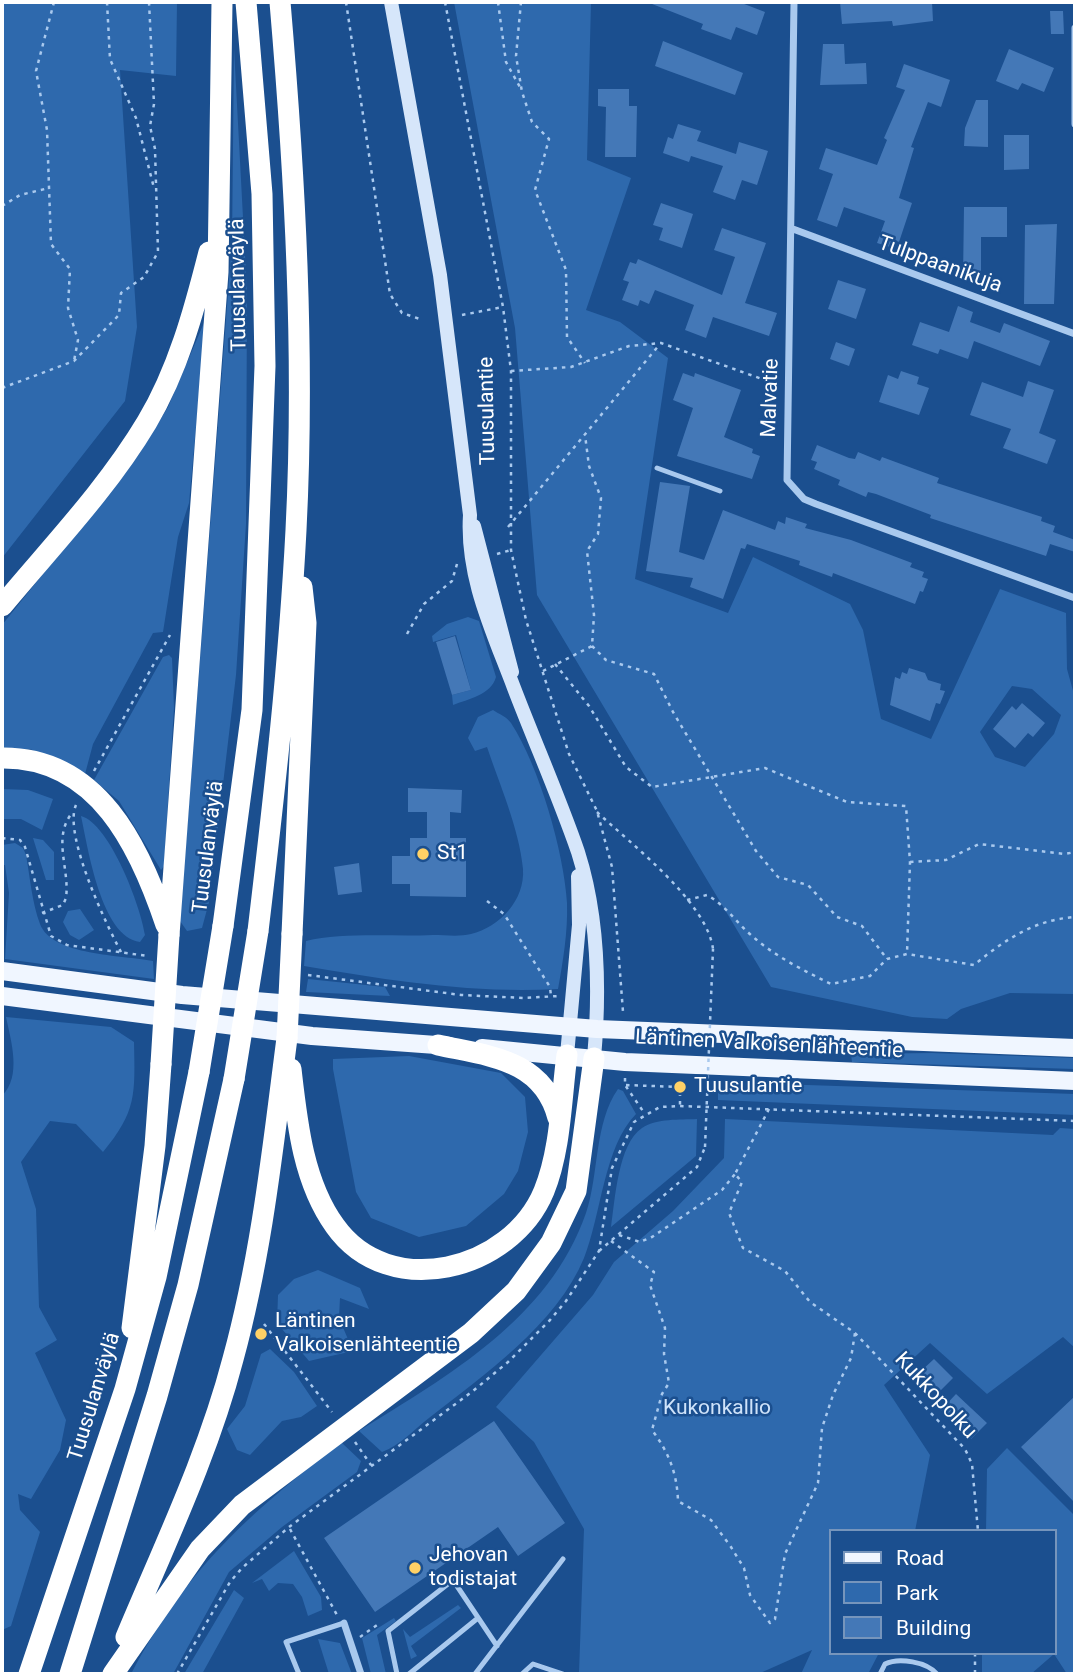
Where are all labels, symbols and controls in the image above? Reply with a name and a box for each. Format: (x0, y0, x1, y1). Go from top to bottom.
street label: Tuusulanväylä (225, 218, 253, 352)
street label: Tulppaanikuja (875, 231, 1005, 299)
street label: Tuusulantie (474, 357, 502, 465)
street label: Malvatie (757, 358, 785, 438)
street label: Tuusulanväylä (188, 779, 230, 915)
place label: St1 (437, 841, 468, 867)
marker: St1 (415, 846, 431, 862)
street label: Läntinen Valkoisenlähteentie (634, 1025, 904, 1065)
place label: Tuusulantie (694, 1074, 802, 1100)
marker: Tuusulantie (672, 1079, 688, 1095)
place label: Läntinen Valkoisenlähteentie (275, 1309, 458, 1359)
marker: Läntinen Valkoisenlähteentie (253, 1326, 269, 1342)
street label: Tuusulanväylä (64, 1330, 126, 1464)
street label: Kukkopolku (889, 1348, 981, 1444)
park label: Kukonkallio (663, 1396, 771, 1422)
legend (828, 1529, 1056, 1655)
place label: Jehovan todistajat (429, 1543, 517, 1593)
text: Road (896, 1546, 944, 1570)
marker: Jehovan todistajat (407, 1560, 423, 1576)
text: Park (896, 1581, 938, 1605)
text: Building (896, 1616, 971, 1640)

